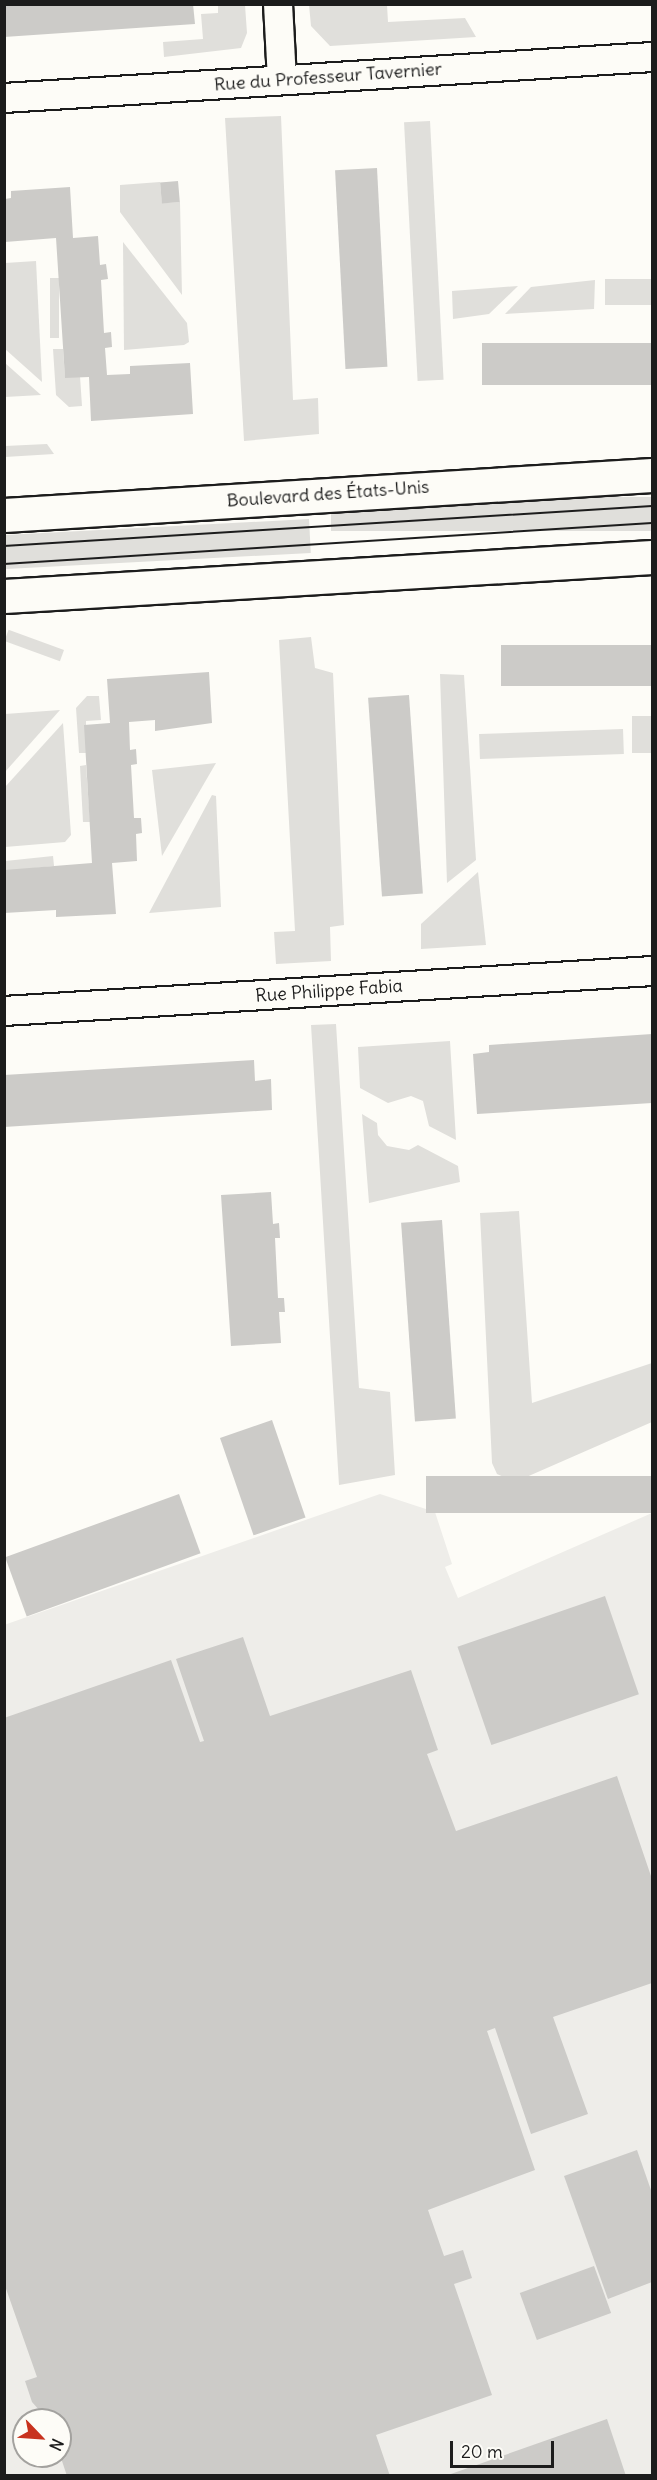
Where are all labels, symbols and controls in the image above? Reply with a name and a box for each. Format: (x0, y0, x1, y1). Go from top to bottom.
street label: Rue du Professeur Tavernier (213, 58, 443, 96)
street label: Boulevard des États-Unis (226, 476, 430, 512)
street label: Rue Philippe Fabia (255, 975, 403, 1007)
north arrow (12, 2408, 72, 2468)
scale bar (453, 2429, 556, 2467)
text: N (45, 2436, 68, 2454)
text: 20 m (461, 2440, 503, 2463)

